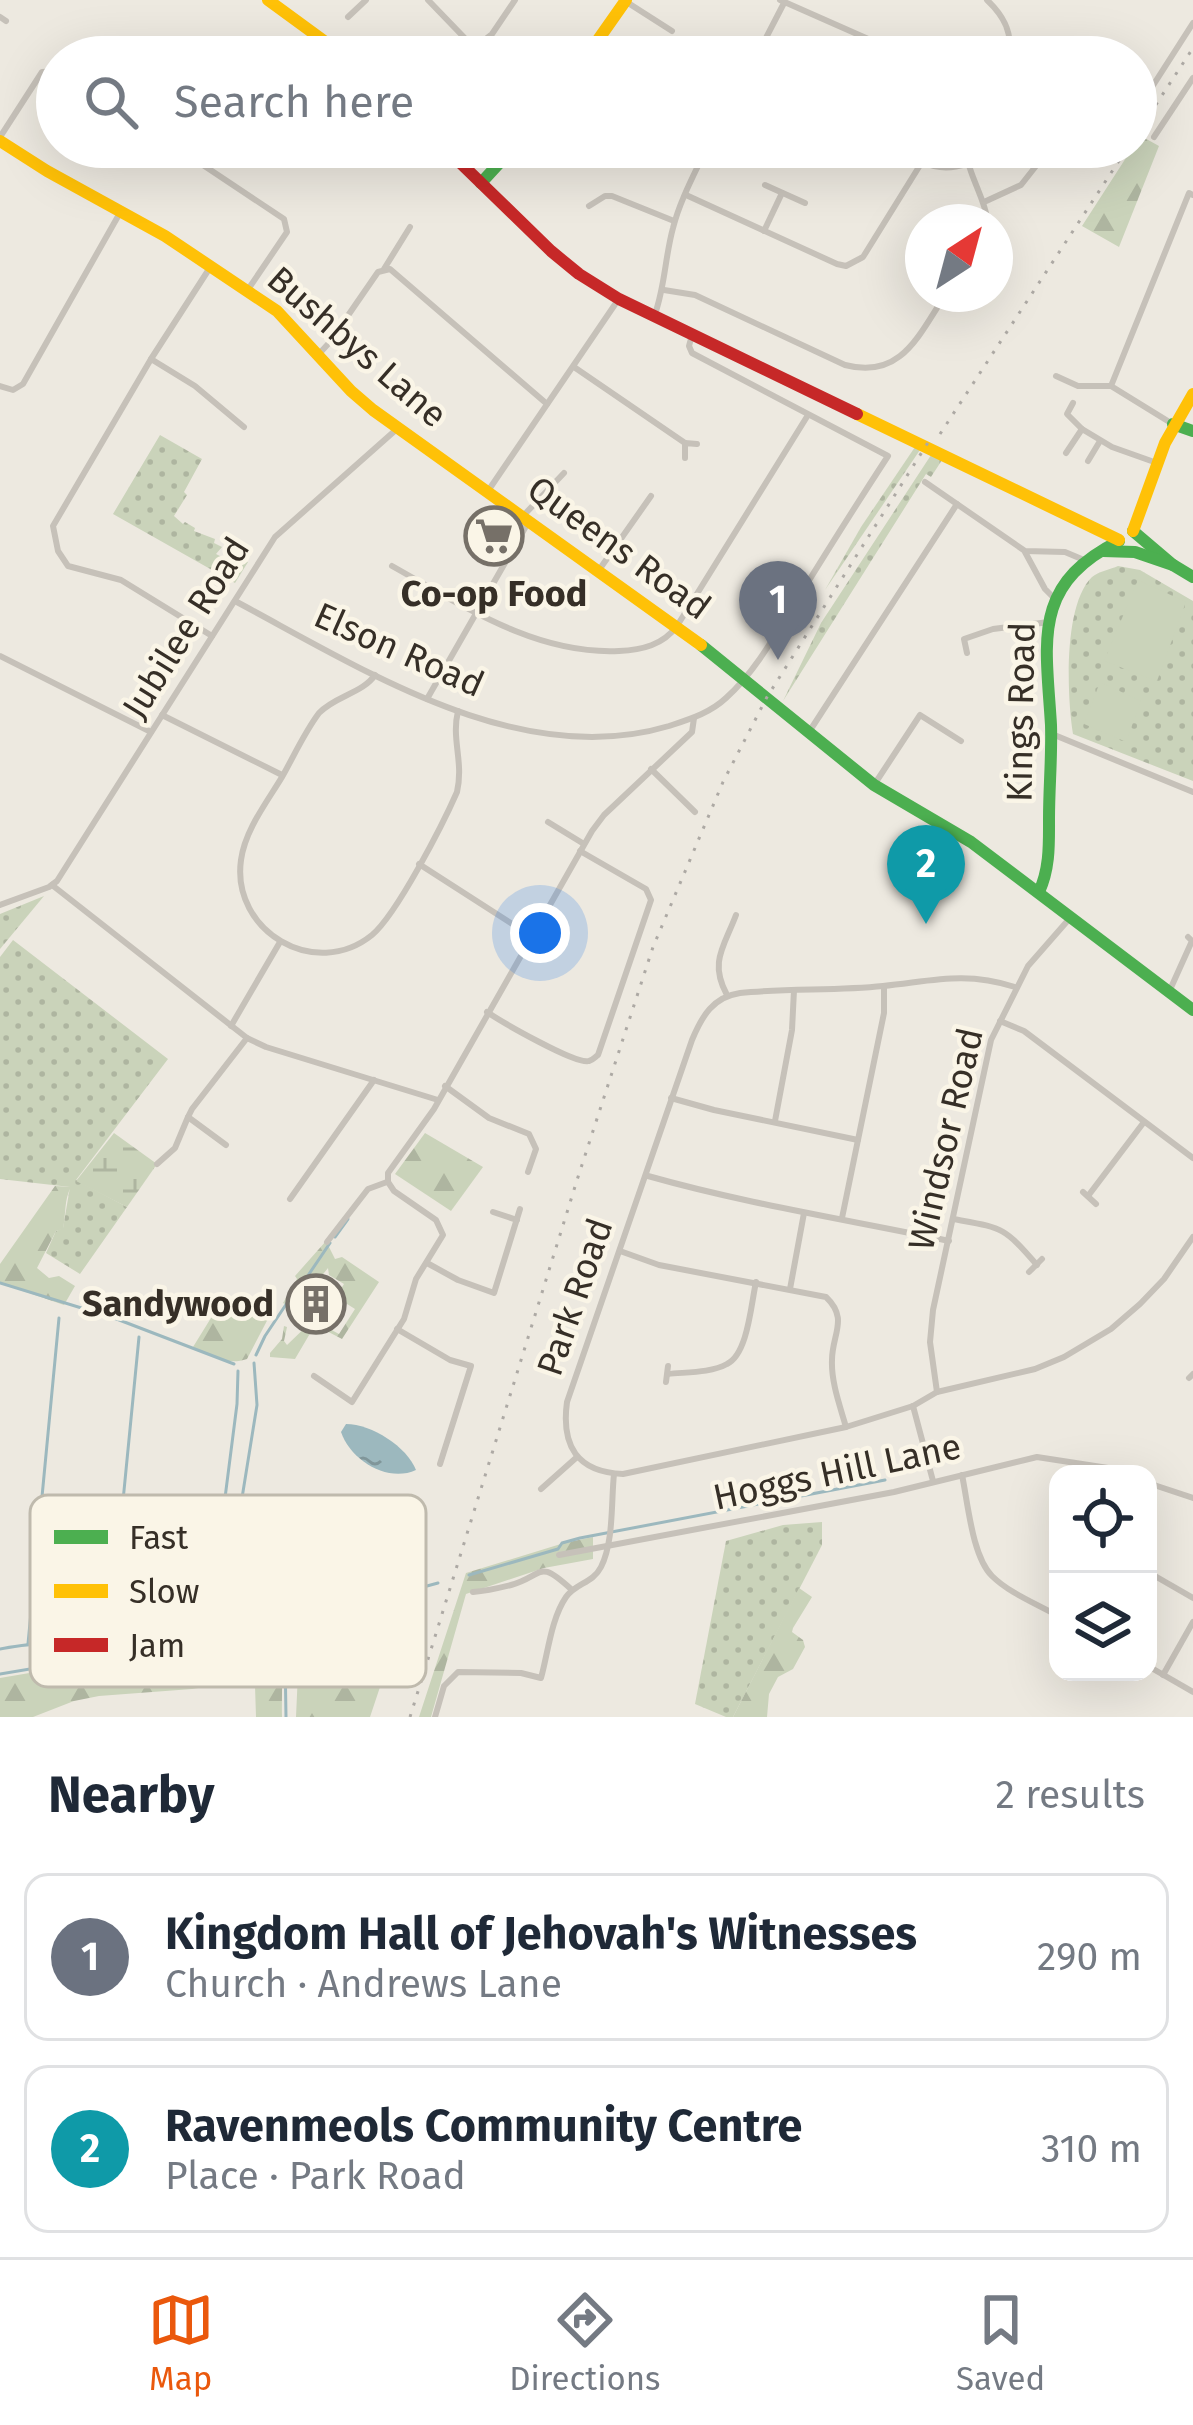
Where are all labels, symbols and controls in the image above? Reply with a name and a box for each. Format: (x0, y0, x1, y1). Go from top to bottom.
search box (36, 36, 1157, 168)
icon: search (78, 69, 144, 135)
text: Search here (174, 75, 414, 129)
north arrow (905, 204, 1013, 312)
street label: Bushbys Lane (258, 257, 456, 437)
street label: Queens Road (519, 467, 719, 629)
supermarket icon: Co-op Food (463, 505, 525, 567)
street label: Jubilee Road (113, 529, 259, 727)
pin: 1 (739, 561, 817, 660)
place label: Co-op Food (401, 572, 587, 616)
street label: Elson Road (307, 593, 491, 707)
street label: Kings Road (997, 621, 1045, 803)
pin: 2 (887, 825, 965, 924)
your location (510, 903, 570, 963)
street label: Windsor Road (899, 1024, 993, 1254)
street label: Park Road (528, 1213, 622, 1381)
building icon: Sandywood (285, 1273, 347, 1335)
place label: Sandywood (82, 1282, 274, 1326)
street label: Hoggs Hill Lane (709, 1424, 965, 1520)
map controls (1049, 1465, 1157, 1681)
button: locate (1049, 1465, 1157, 1573)
legend (30, 1495, 426, 1687)
text: Fast (129, 1518, 188, 1558)
text: Slow (129, 1572, 199, 1612)
button: layers (1049, 1573, 1157, 1681)
text: Jam (129, 1626, 185, 1666)
text: Nearby (48, 1764, 214, 1826)
text: 2 results (996, 1772, 1145, 1818)
text: Kingdom Hall of Jehovah's Witnesses (165, 1907, 917, 1961)
text: 1 (81, 1934, 99, 1980)
text: 290 m (1037, 1934, 1142, 1980)
text: Church · Andrews Lane (165, 1961, 562, 2007)
text: Ravenmeols Community Centre (165, 2099, 802, 2153)
text: 2 (80, 2126, 100, 2172)
text: 310 m (1041, 2126, 1142, 2172)
text: Place · Park Road (165, 2153, 466, 2199)
tab: Map (148, 2287, 214, 2399)
tab: Directions (509, 2287, 661, 2399)
tab: Saved (956, 2287, 1045, 2399)

